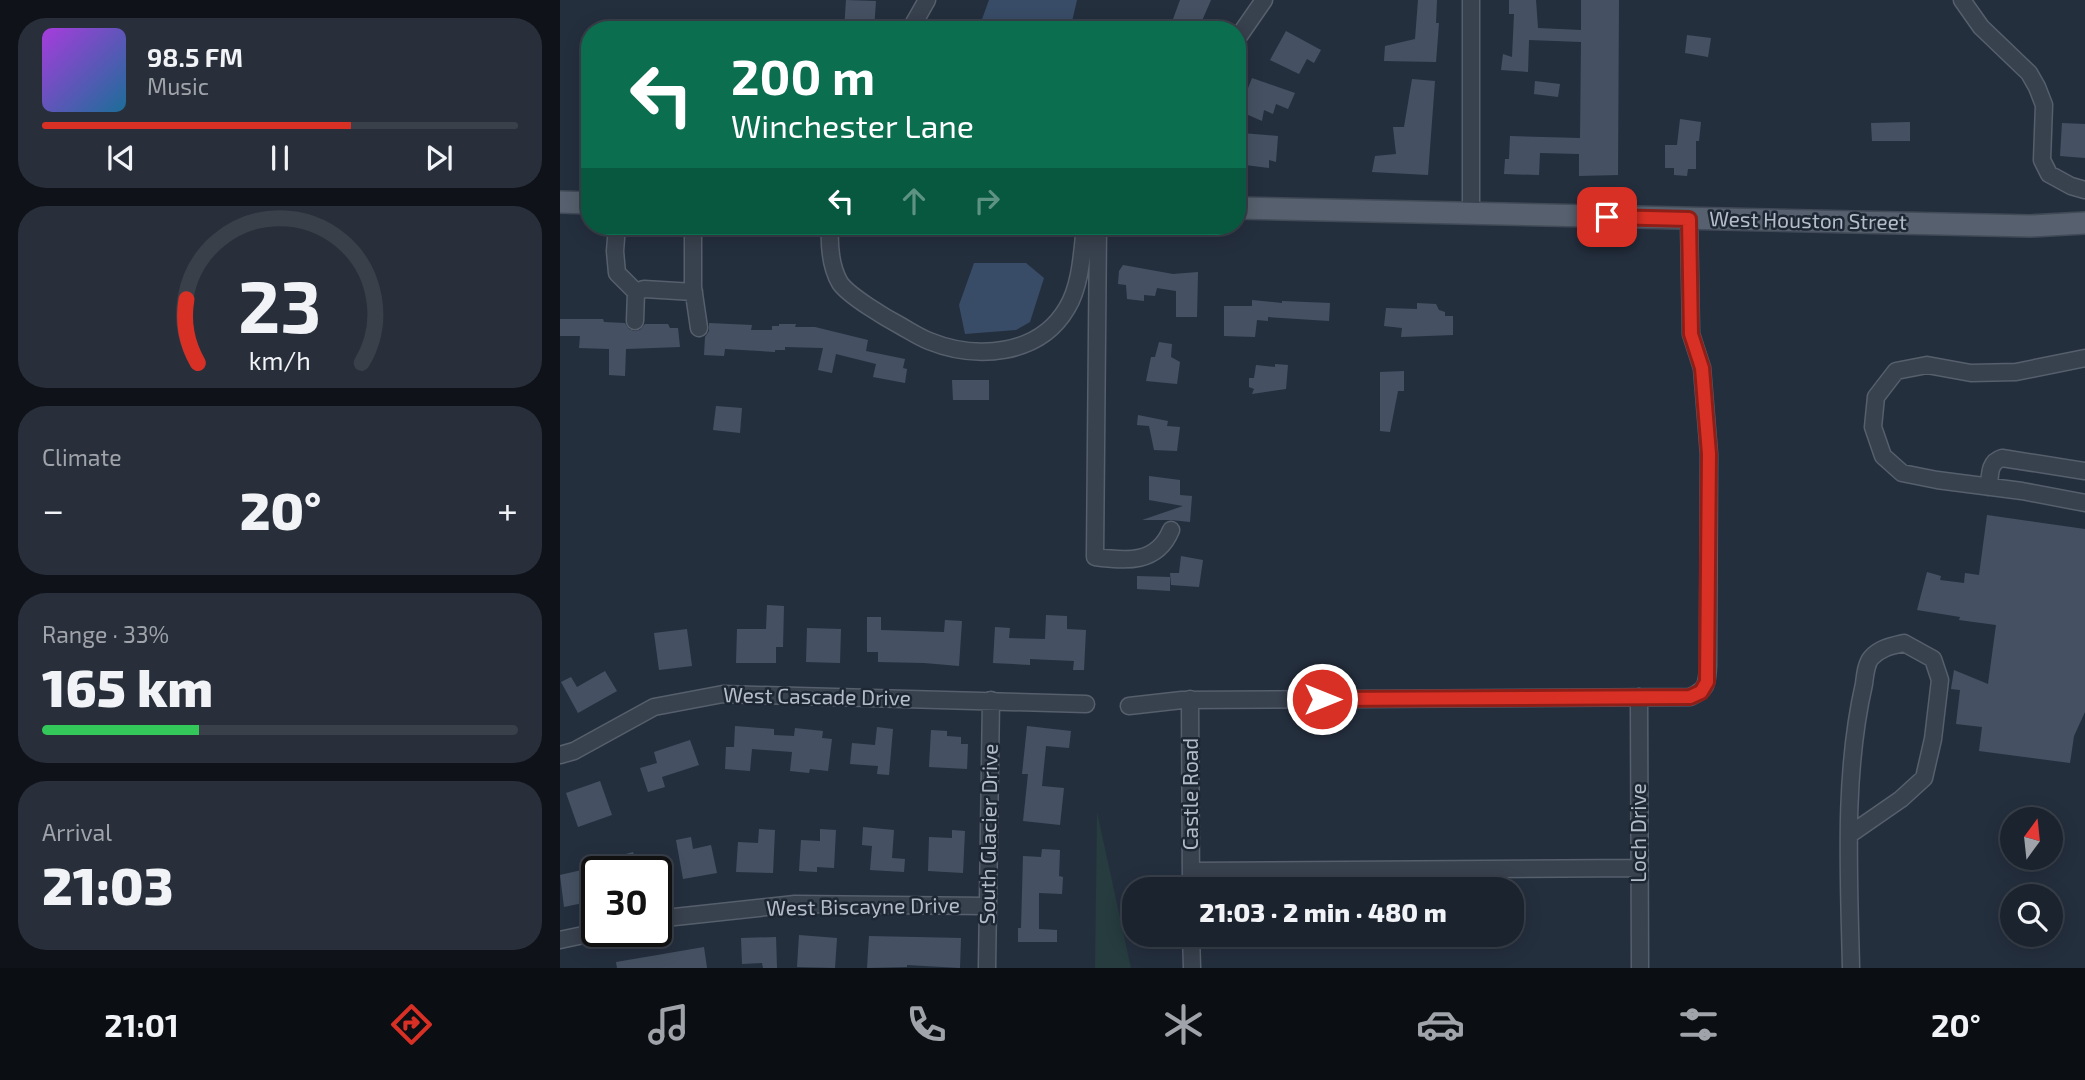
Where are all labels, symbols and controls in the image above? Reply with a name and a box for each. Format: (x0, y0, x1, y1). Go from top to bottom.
text: 98.5 FM (147, 41, 243, 72)
text: 200 m (731, 46, 875, 105)
icon: left (616, 49, 707, 140)
text: Music (147, 72, 209, 100)
text: Winchester Lane (731, 106, 974, 144)
icon: previous (102, 139, 140, 177)
icon: pause (261, 139, 299, 177)
icon: next (420, 139, 458, 177)
icon: left (822, 182, 860, 220)
icon: ahead (895, 182, 933, 220)
icon: right (968, 182, 1006, 220)
pin (1577, 187, 1637, 247)
icon: arrive (1588, 198, 1626, 236)
street label: West Houston Street (1709, 205, 1907, 234)
text: 23 (238, 260, 322, 348)
text: km/h (249, 344, 311, 374)
text: Climate (42, 443, 122, 471)
text: 20° (240, 478, 321, 540)
text: − (42, 486, 64, 532)
text: + (497, 486, 518, 532)
text: Range · 33% (42, 620, 169, 648)
text: 165 km (42, 655, 213, 717)
position arrow (1285, 662, 1359, 736)
street label: West Cascade Drive (723, 681, 911, 710)
street label: Castle Road (1177, 738, 1202, 850)
street label: South Glacier Drive (973, 743, 1002, 925)
street label: Loch Drive (1625, 783, 1650, 883)
north arrow (2000, 807, 2063, 870)
map controls (2000, 807, 2063, 947)
text: Arrival (42, 818, 112, 846)
text: 21:03 (42, 853, 174, 915)
speed limit sign: 30 (581, 856, 672, 947)
button: search (2000, 884, 2063, 947)
street label: West Biscayne Drive (766, 891, 960, 920)
text: 21:03 · 2 min · 480 m (1199, 896, 1447, 927)
icon: directions (387, 1000, 436, 1049)
icon: music (644, 1000, 693, 1049)
icon: phone (902, 1000, 951, 1049)
icon: climate (1159, 1000, 1208, 1049)
icon: car (1416, 1000, 1465, 1049)
icon: filters (1674, 1000, 1723, 1049)
text: 21:01 (104, 1005, 179, 1043)
text: 20° (1931, 1005, 1981, 1043)

